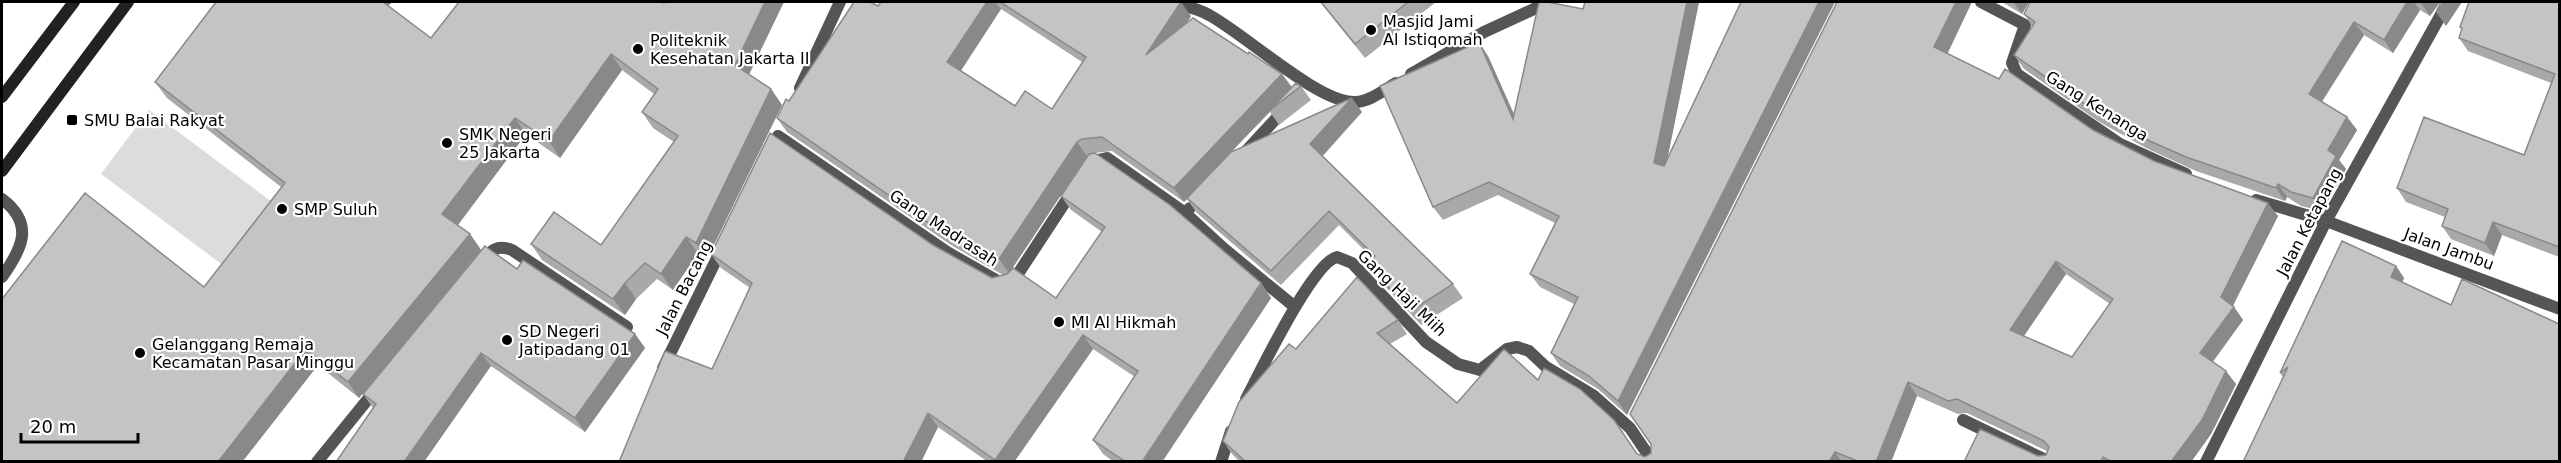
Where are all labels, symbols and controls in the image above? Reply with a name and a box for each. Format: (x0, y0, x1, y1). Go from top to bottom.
place label: Masjid Jami Al Istiqomah (1383, 12, 1483, 49)
marker: Masjid Jami Al Istiqomah (1364, 23, 1378, 37)
place label: Politeknik Kesehatan Jakarta II (650, 31, 809, 68)
marker: Politeknik Kesehatan Jakarta II (631, 42, 645, 56)
street label: Gang Kenanga (2042, 67, 2152, 145)
place label: SMU Balai Rakyat (84, 111, 224, 130)
marker: SMU Balai Rakyat (65, 113, 79, 127)
place label: SMK Negeri 25 Jakarta (459, 125, 551, 162)
marker: SMK Negeri 25 Jakarta (440, 136, 454, 150)
street label: Jalan Ketapang (2272, 165, 2346, 280)
street label: Gang Madrasah (886, 186, 1002, 270)
place label: SMP Suluh (294, 200, 378, 219)
marker: SMP Suluh (275, 202, 289, 216)
street label: Jalan Jambu (2400, 224, 2497, 274)
street label: Jalan Bacang (652, 237, 716, 339)
street label: Gang Haji Miih (1354, 246, 1450, 340)
place label: MI Al Hikmah (1071, 313, 1176, 332)
marker: MI Al Hikmah (1052, 315, 1066, 329)
place label: SD Negeri Jatipadang 01 (518, 322, 630, 359)
marker: SD Negeri Jatipadang 01 (500, 333, 514, 347)
place label: Gelanggang Remaja Kecamatan Pasar Minggu (152, 335, 354, 372)
marker: Gelanggang Remaja Kecamatan Pasar Minggu (133, 346, 147, 360)
scale bar (21, 406, 138, 444)
text: 20 m (30, 416, 76, 437)

